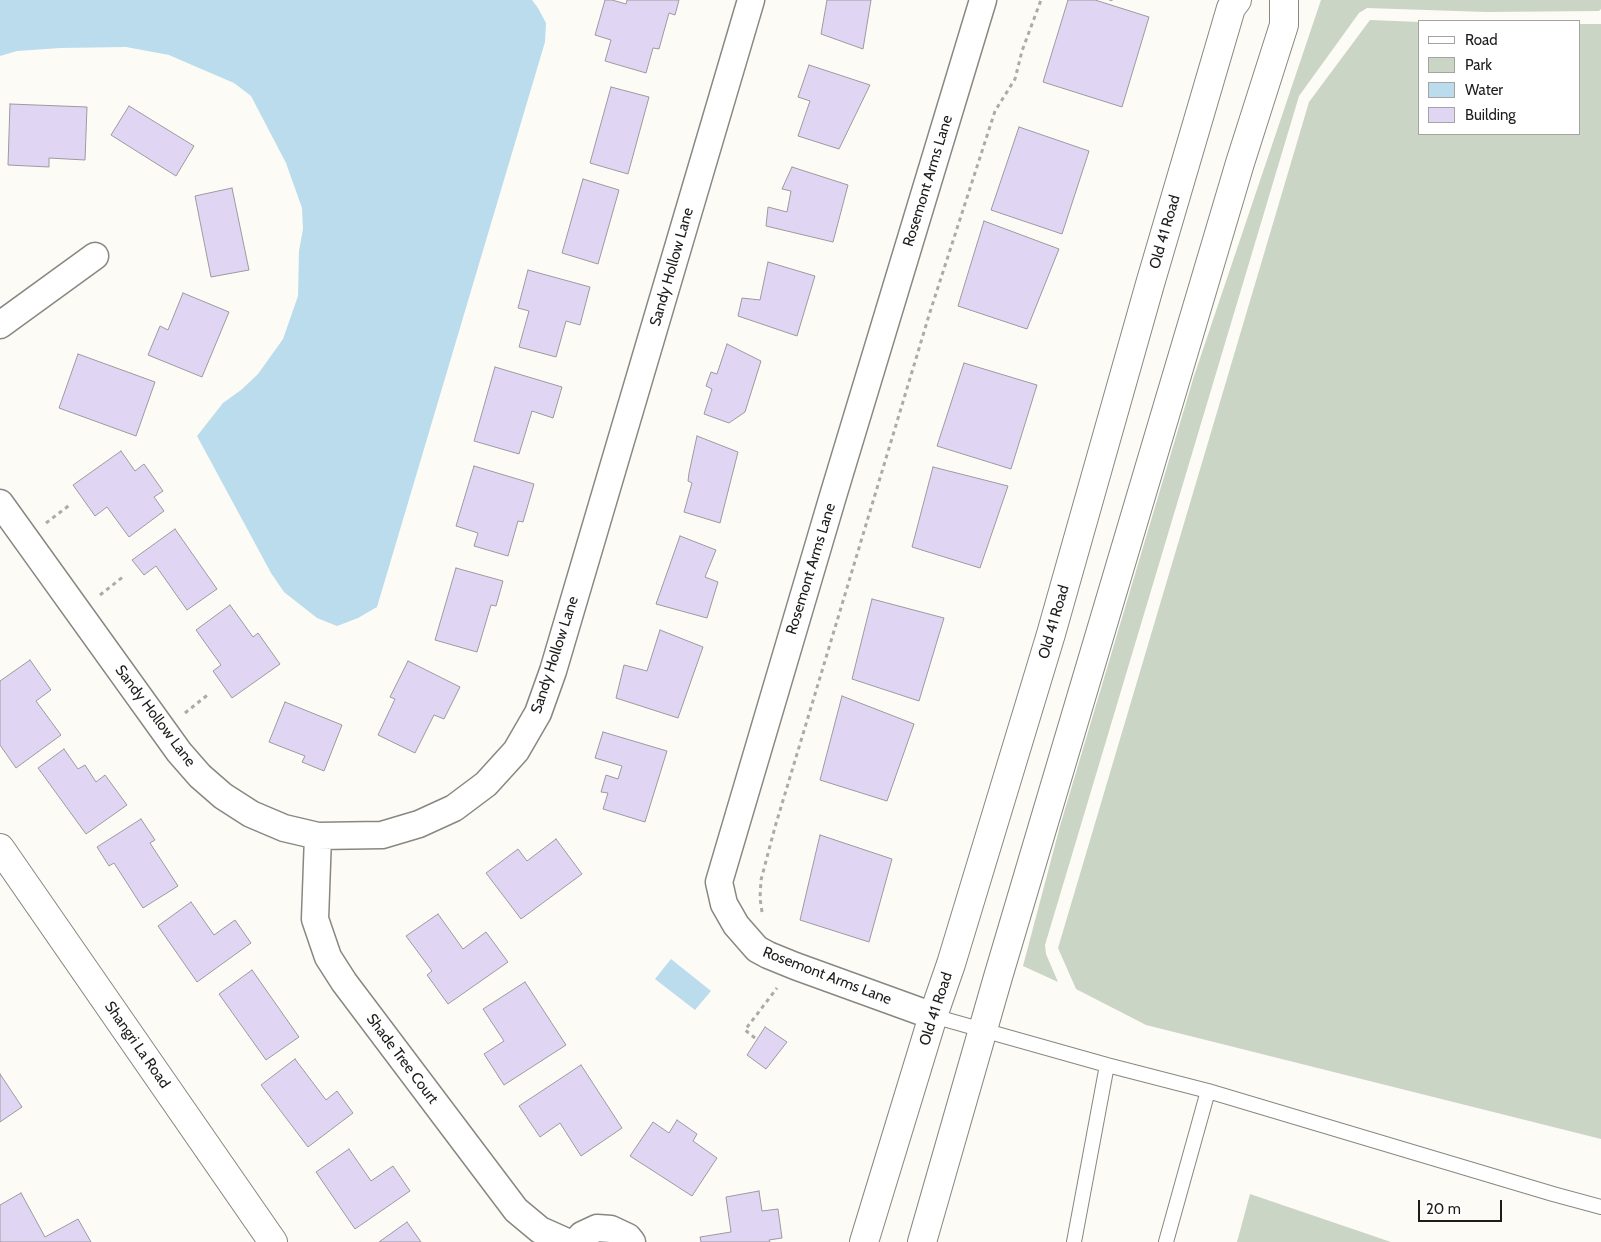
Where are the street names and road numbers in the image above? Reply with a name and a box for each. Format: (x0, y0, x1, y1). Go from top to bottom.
street label: Rosemont Arms Lane (899, 113, 957, 249)
street label: Old 41 Road (1146, 193, 1184, 271)
street label: Sandy Hollow Lane (646, 206, 698, 328)
street label: Rosemont Arms Lane (782, 501, 840, 637)
street label: Old 41 Road (1035, 583, 1073, 661)
street label: Sandy Hollow Lane (528, 594, 582, 716)
street label: Sandy Hollow Lane (111, 662, 199, 770)
street label: Rosemont Arms Lane (760, 943, 894, 1009)
street label: Old 41 Road (916, 970, 956, 1048)
street label: Shangri La Road (100, 998, 174, 1092)
street label: Shade Tree Court (362, 1010, 442, 1108)

